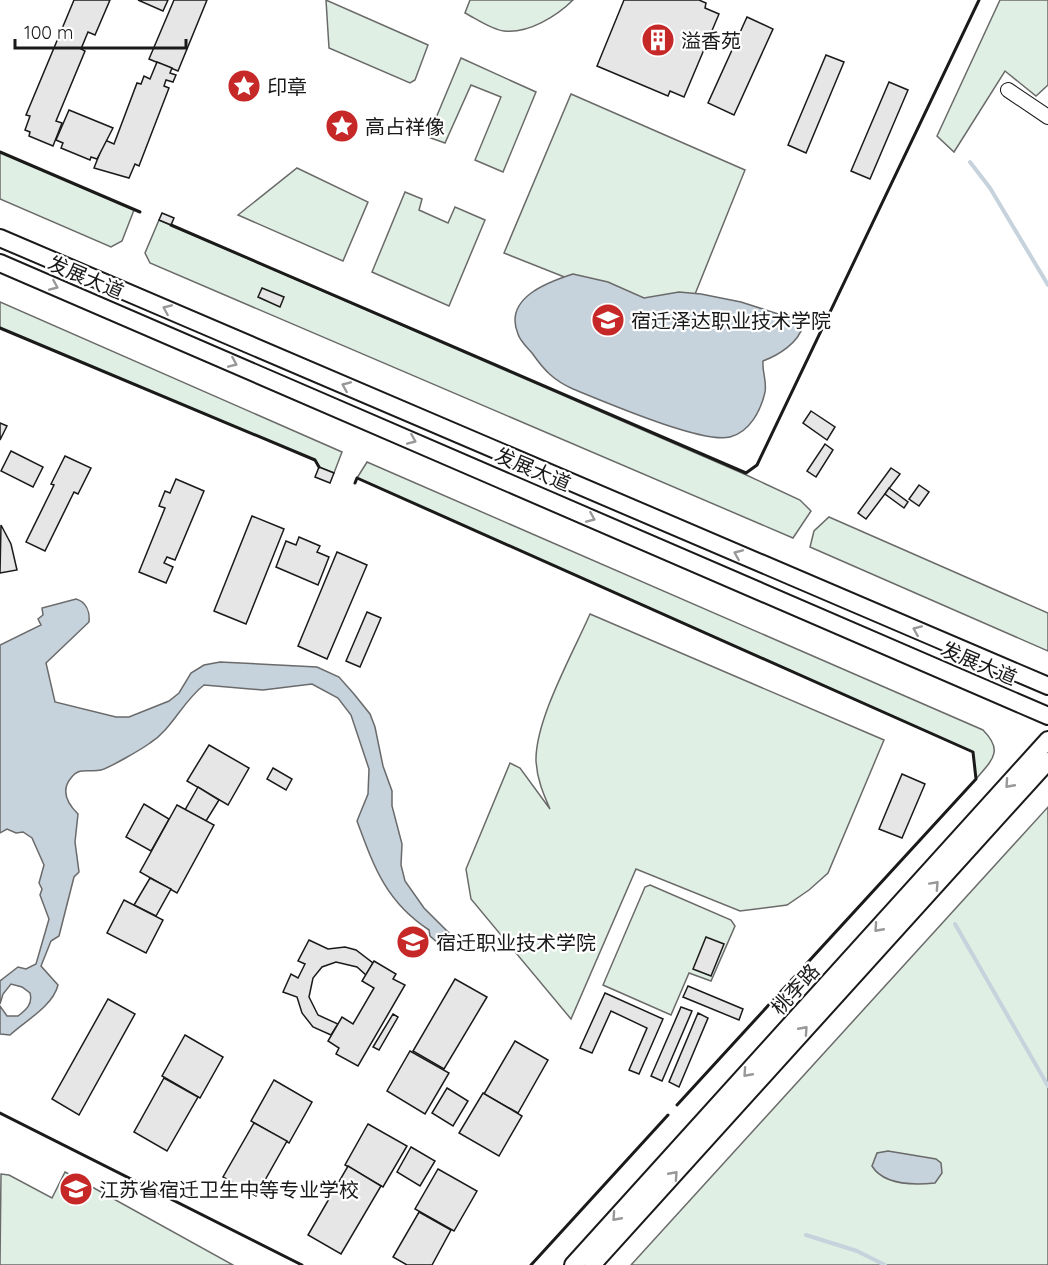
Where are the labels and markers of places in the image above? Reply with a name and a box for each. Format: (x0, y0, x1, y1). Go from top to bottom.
building icon: 溢香苑 (640, 22, 676, 58)
place label: 溢香苑 (681, 28, 741, 53)
place icon: 印章 (226, 68, 262, 104)
place label: 印章 (267, 74, 307, 99)
place icon: 高占祥像 (324, 108, 360, 144)
place label: 高占祥像 (365, 114, 445, 139)
school or university icon: 宿迁泽达职业技术学院 (590, 302, 626, 338)
place label: 宿迁泽达职业技术学院 (631, 308, 831, 333)
school or university icon: 宿迁职业技术学院 (395, 924, 431, 960)
place label: 宿迁职业技术学院 (436, 930, 596, 955)
school or university icon: 江苏省宿迁卫生中等专业学校 (58, 1171, 94, 1207)
place label: 江苏省宿迁卫生中等专业学校 (99, 1177, 359, 1202)

